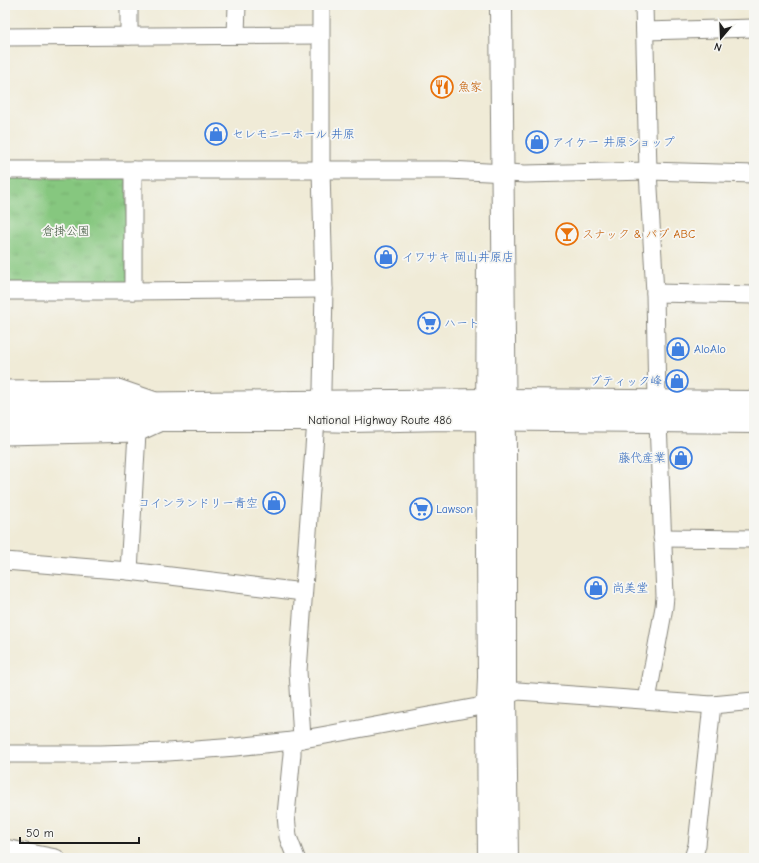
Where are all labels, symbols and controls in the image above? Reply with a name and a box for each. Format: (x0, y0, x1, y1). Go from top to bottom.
north arrow (701, 18, 741, 58)
text: N (712, 40, 723, 54)
restaurant icon: 魚家 (429, 74, 455, 100)
place label: 魚家 (458, 80, 482, 94)
shop icon: セレモニーホール 井原 (203, 121, 229, 147)
place label: セレモニーホール 井原 (232, 127, 355, 141)
shop icon: アイケー 井原ショップ (524, 129, 550, 155)
place label: アイケー 井原ショップ (552, 135, 675, 149)
bar icon: スナック & パブ ABC (554, 221, 580, 247)
park label: 倉掛公園 (42, 224, 90, 238)
place label: スナック & パブ ABC (582, 227, 695, 241)
shop icon: イワサキ 岡山井原店 (373, 244, 399, 270)
place label: イワサキ 岡山井原店 (402, 250, 514, 264)
supermarket icon: ハート (416, 310, 442, 336)
place label: ハート (444, 316, 480, 330)
shop icon: AloAlo (665, 336, 691, 362)
place label: AloAlo (694, 342, 726, 356)
shop icon: ブティック峰 (664, 368, 690, 394)
place label: ブティック峰 (590, 374, 662, 388)
street label: National Highway Route 486 (308, 413, 452, 427)
shop icon: 藤代産業 (668, 445, 694, 471)
place label: 藤代産業 (618, 451, 666, 465)
shop icon: コインランドリー青空 (261, 490, 287, 516)
place label: コインランドリー青空 (138, 496, 258, 510)
supermarket icon: Lawson (408, 496, 434, 522)
place label: Lawson (436, 502, 473, 516)
shop icon: 尚美堂 (583, 575, 609, 601)
place label: 尚美堂 (612, 581, 648, 595)
scale bar (20, 819, 139, 845)
text: 50 m (26, 826, 54, 840)

